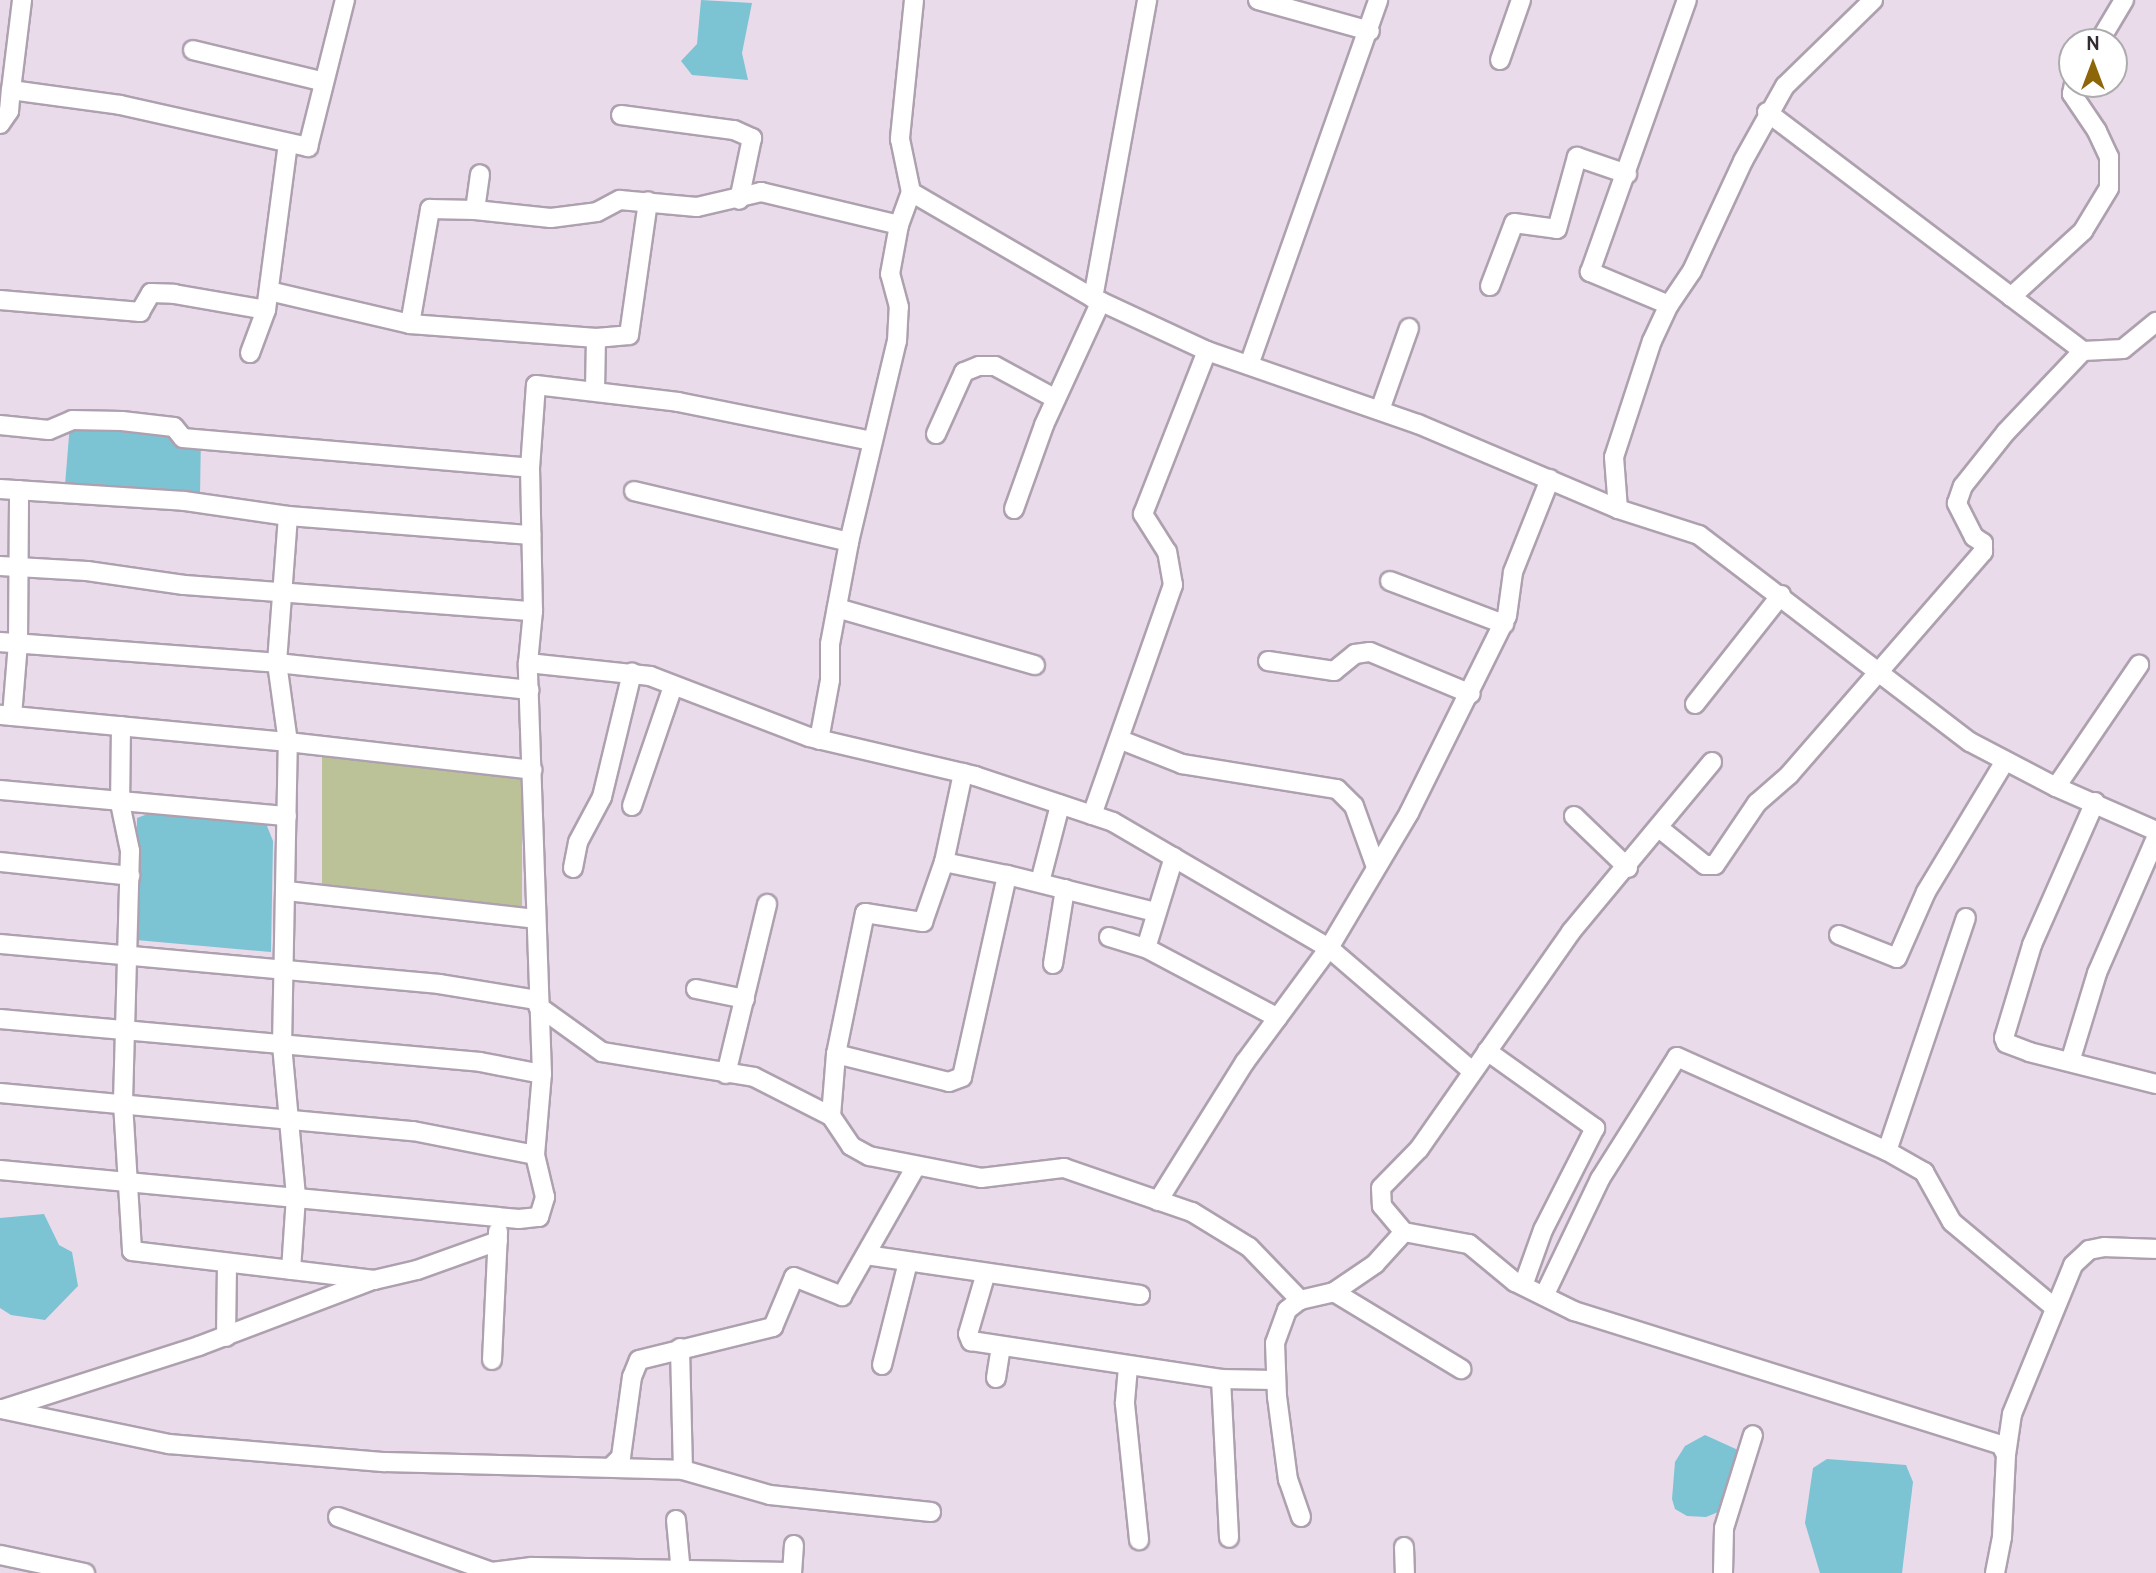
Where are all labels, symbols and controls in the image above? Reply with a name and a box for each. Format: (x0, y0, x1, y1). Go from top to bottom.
north arrow (2058, 28, 2128, 98)
text: N (2086, 32, 2100, 55)

